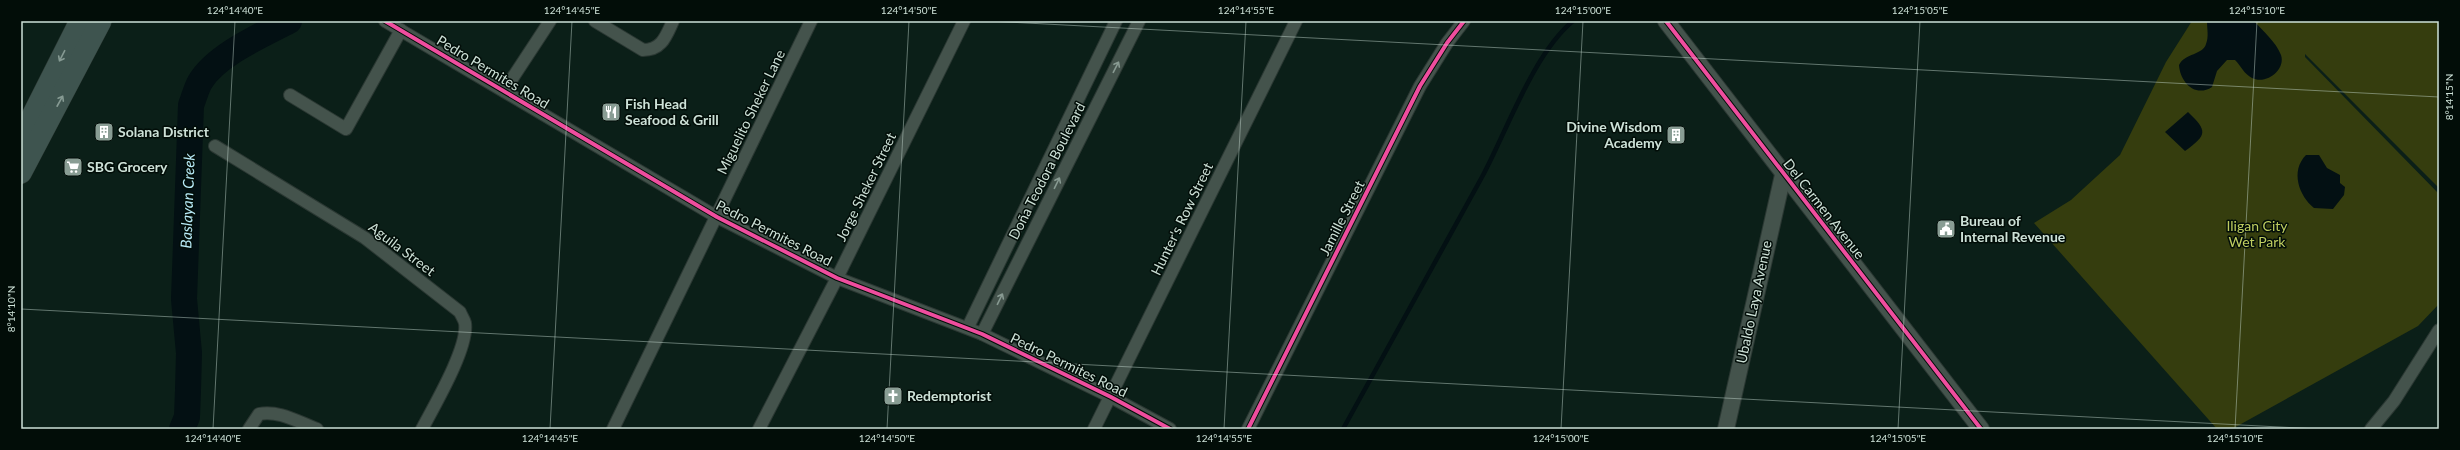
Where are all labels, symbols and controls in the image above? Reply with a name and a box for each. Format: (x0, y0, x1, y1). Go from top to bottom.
text: 124°14'40"E (207, 4, 263, 16)
text: 124°14'45"E (544, 4, 600, 16)
text: 124°14'50"E (881, 4, 937, 16)
text: 124°14'55"E (1218, 4, 1274, 16)
text: 124°15'00"E (1555, 4, 1611, 16)
text: 124°15'05"E (1892, 4, 1948, 16)
text: 124°15'10"E (2229, 4, 2285, 16)
street label: Pedro Permites Road (434, 31, 553, 112)
street label: Miguelito Sheker Lane (713, 47, 788, 177)
one-way arrow (58, 50, 65, 62)
one-way arrow (1113, 61, 1120, 73)
text: 8°14'15"N (2443, 74, 2455, 120)
place label: Fish Head Seafood & Grill (625, 95, 719, 128)
one-way arrow (56, 96, 64, 108)
street label: Doña Teodora Boulevard (1005, 99, 1089, 242)
restaurant icon: Fish Head Seafood & Grill (600, 101, 622, 123)
place label: Divine Wisdom Academy (1566, 118, 1663, 151)
building icon: Solana District (93, 121, 115, 143)
place label: Solana District (118, 123, 210, 140)
building icon: Divine Wisdom Academy (1665, 124, 1687, 146)
street label: Jorge Sheker Street (832, 130, 899, 244)
water label: Baslayan Creek (176, 152, 198, 249)
street label: Del Carmen Avenue (1780, 155, 1869, 262)
supermarket icon: SBG Grocery (62, 156, 84, 178)
place label: SBG Grocery (87, 158, 168, 175)
street label: Hunter's Row Street (1147, 160, 1216, 278)
one-way arrow (1054, 177, 1062, 189)
street label: Jamille Street (1315, 177, 1368, 258)
street label: Pedro Permites Road (713, 196, 835, 269)
place label: Bureau of Internal Revenue (1960, 212, 2066, 245)
park label: Iligan City Wet Park (2226, 217, 2288, 250)
street label: Aguila Street (366, 218, 439, 279)
public building icon: Bureau of Internal Revenue (1935, 218, 1957, 240)
street label: Ubaldo Laya Avenue (1732, 239, 1775, 365)
text: 8°14'10"N (5, 286, 17, 332)
one-way arrow (997, 293, 1004, 305)
street label: Pedro Permites Road (1008, 329, 1131, 400)
church icon: Redemptorist (882, 385, 904, 407)
place label: Redemptorist (907, 387, 992, 404)
text: 124°14'40"E (185, 432, 241, 444)
text: 124°14'45"E (522, 432, 578, 444)
text: 124°14'50"E (859, 432, 915, 444)
text: 124°14'55"E (1196, 432, 1252, 444)
text: 124°15'00"E (1533, 432, 1589, 444)
text: 124°15'05"E (1870, 432, 1926, 444)
text: 124°15'10"E (2207, 432, 2263, 444)

